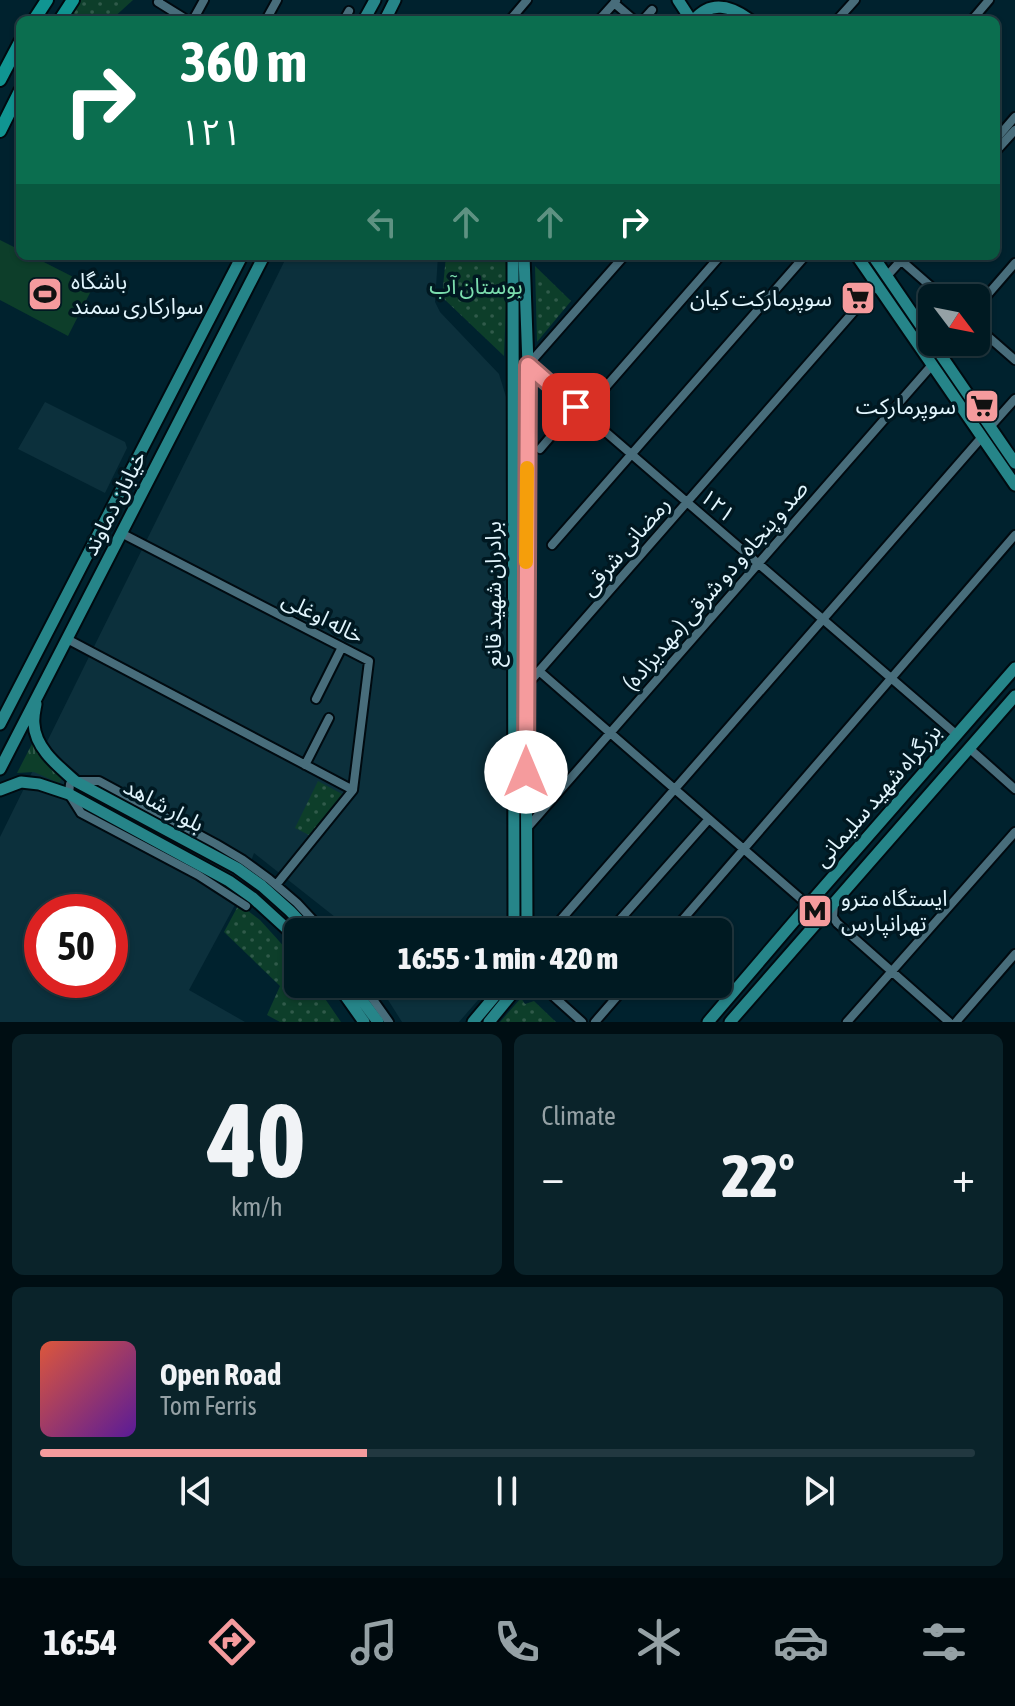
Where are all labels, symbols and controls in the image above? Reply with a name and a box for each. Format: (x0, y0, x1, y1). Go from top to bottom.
text: 360 m (180, 30, 307, 94)
icon: right (48, 48, 152, 152)
text: ۱۲۱ (180, 111, 242, 153)
icon: left (360, 200, 404, 244)
icon: ahead (444, 200, 488, 244)
icon: ahead (528, 200, 572, 244)
icon: right (612, 200, 656, 244)
place label: باشگاه سوارکاری سمند (71, 268, 204, 320)
park label: بوستان آب (429, 273, 523, 299)
sports icon: باشگاه سوارکاری سمند (26, 275, 64, 313)
supermarket icon: سوپرمارکت کیان (839, 279, 877, 317)
north arrow (918, 284, 990, 356)
map controls (918, 284, 990, 356)
place label: سوپرمارکت کیان (690, 285, 832, 313)
pin (542, 373, 610, 441)
icon: arrive (554, 385, 598, 429)
supermarket icon: سوپرمارکت (963, 387, 1001, 425)
place label: سوپرمارکت (856, 393, 956, 421)
street label: خیابان دماوند (77, 446, 151, 560)
street label: صد و پنجاه و دو شرقی (مهدیزاده) (617, 475, 815, 696)
street label: ۱۲۱ (695, 483, 741, 527)
street label: رمضانی شرقی (575, 491, 676, 601)
street label: برادران شهید قانع (480, 521, 510, 667)
street label: خاله اوغلی (278, 586, 368, 649)
street label: بزرگراه شهید سلیمانی (808, 718, 947, 872)
position arrow (484, 730, 568, 814)
street label: بلوار شاهد (119, 773, 209, 838)
place label: ایستگاه مترو تهرانپارس (841, 885, 948, 938)
metro station icon: ایستگاه مترو تهرانپارس (796, 892, 834, 930)
speed limit sign: 50 (24, 894, 128, 998)
text: 16:55 · 1 min · 420 m (398, 941, 618, 975)
text: 40 (208, 1080, 306, 1199)
text: Climate (542, 1101, 616, 1131)
text: 22° (722, 1141, 795, 1210)
text: − (542, 1151, 564, 1201)
text: + (952, 1151, 975, 1201)
text: km/h (231, 1192, 283, 1222)
text: Open Road (160, 1357, 281, 1391)
text: Tom Ferris (160, 1391, 257, 1421)
icon: previous (174, 1469, 218, 1513)
icon: pause (485, 1469, 529, 1513)
icon: next (797, 1469, 841, 1513)
icon: directions (204, 1614, 260, 1670)
icon: music (346, 1614, 402, 1670)
icon: phone (489, 1614, 545, 1670)
icon: climate (631, 1614, 687, 1670)
icon: car (773, 1614, 829, 1670)
icon: filters (916, 1614, 972, 1670)
text: 16:54 (43, 1621, 117, 1663)

